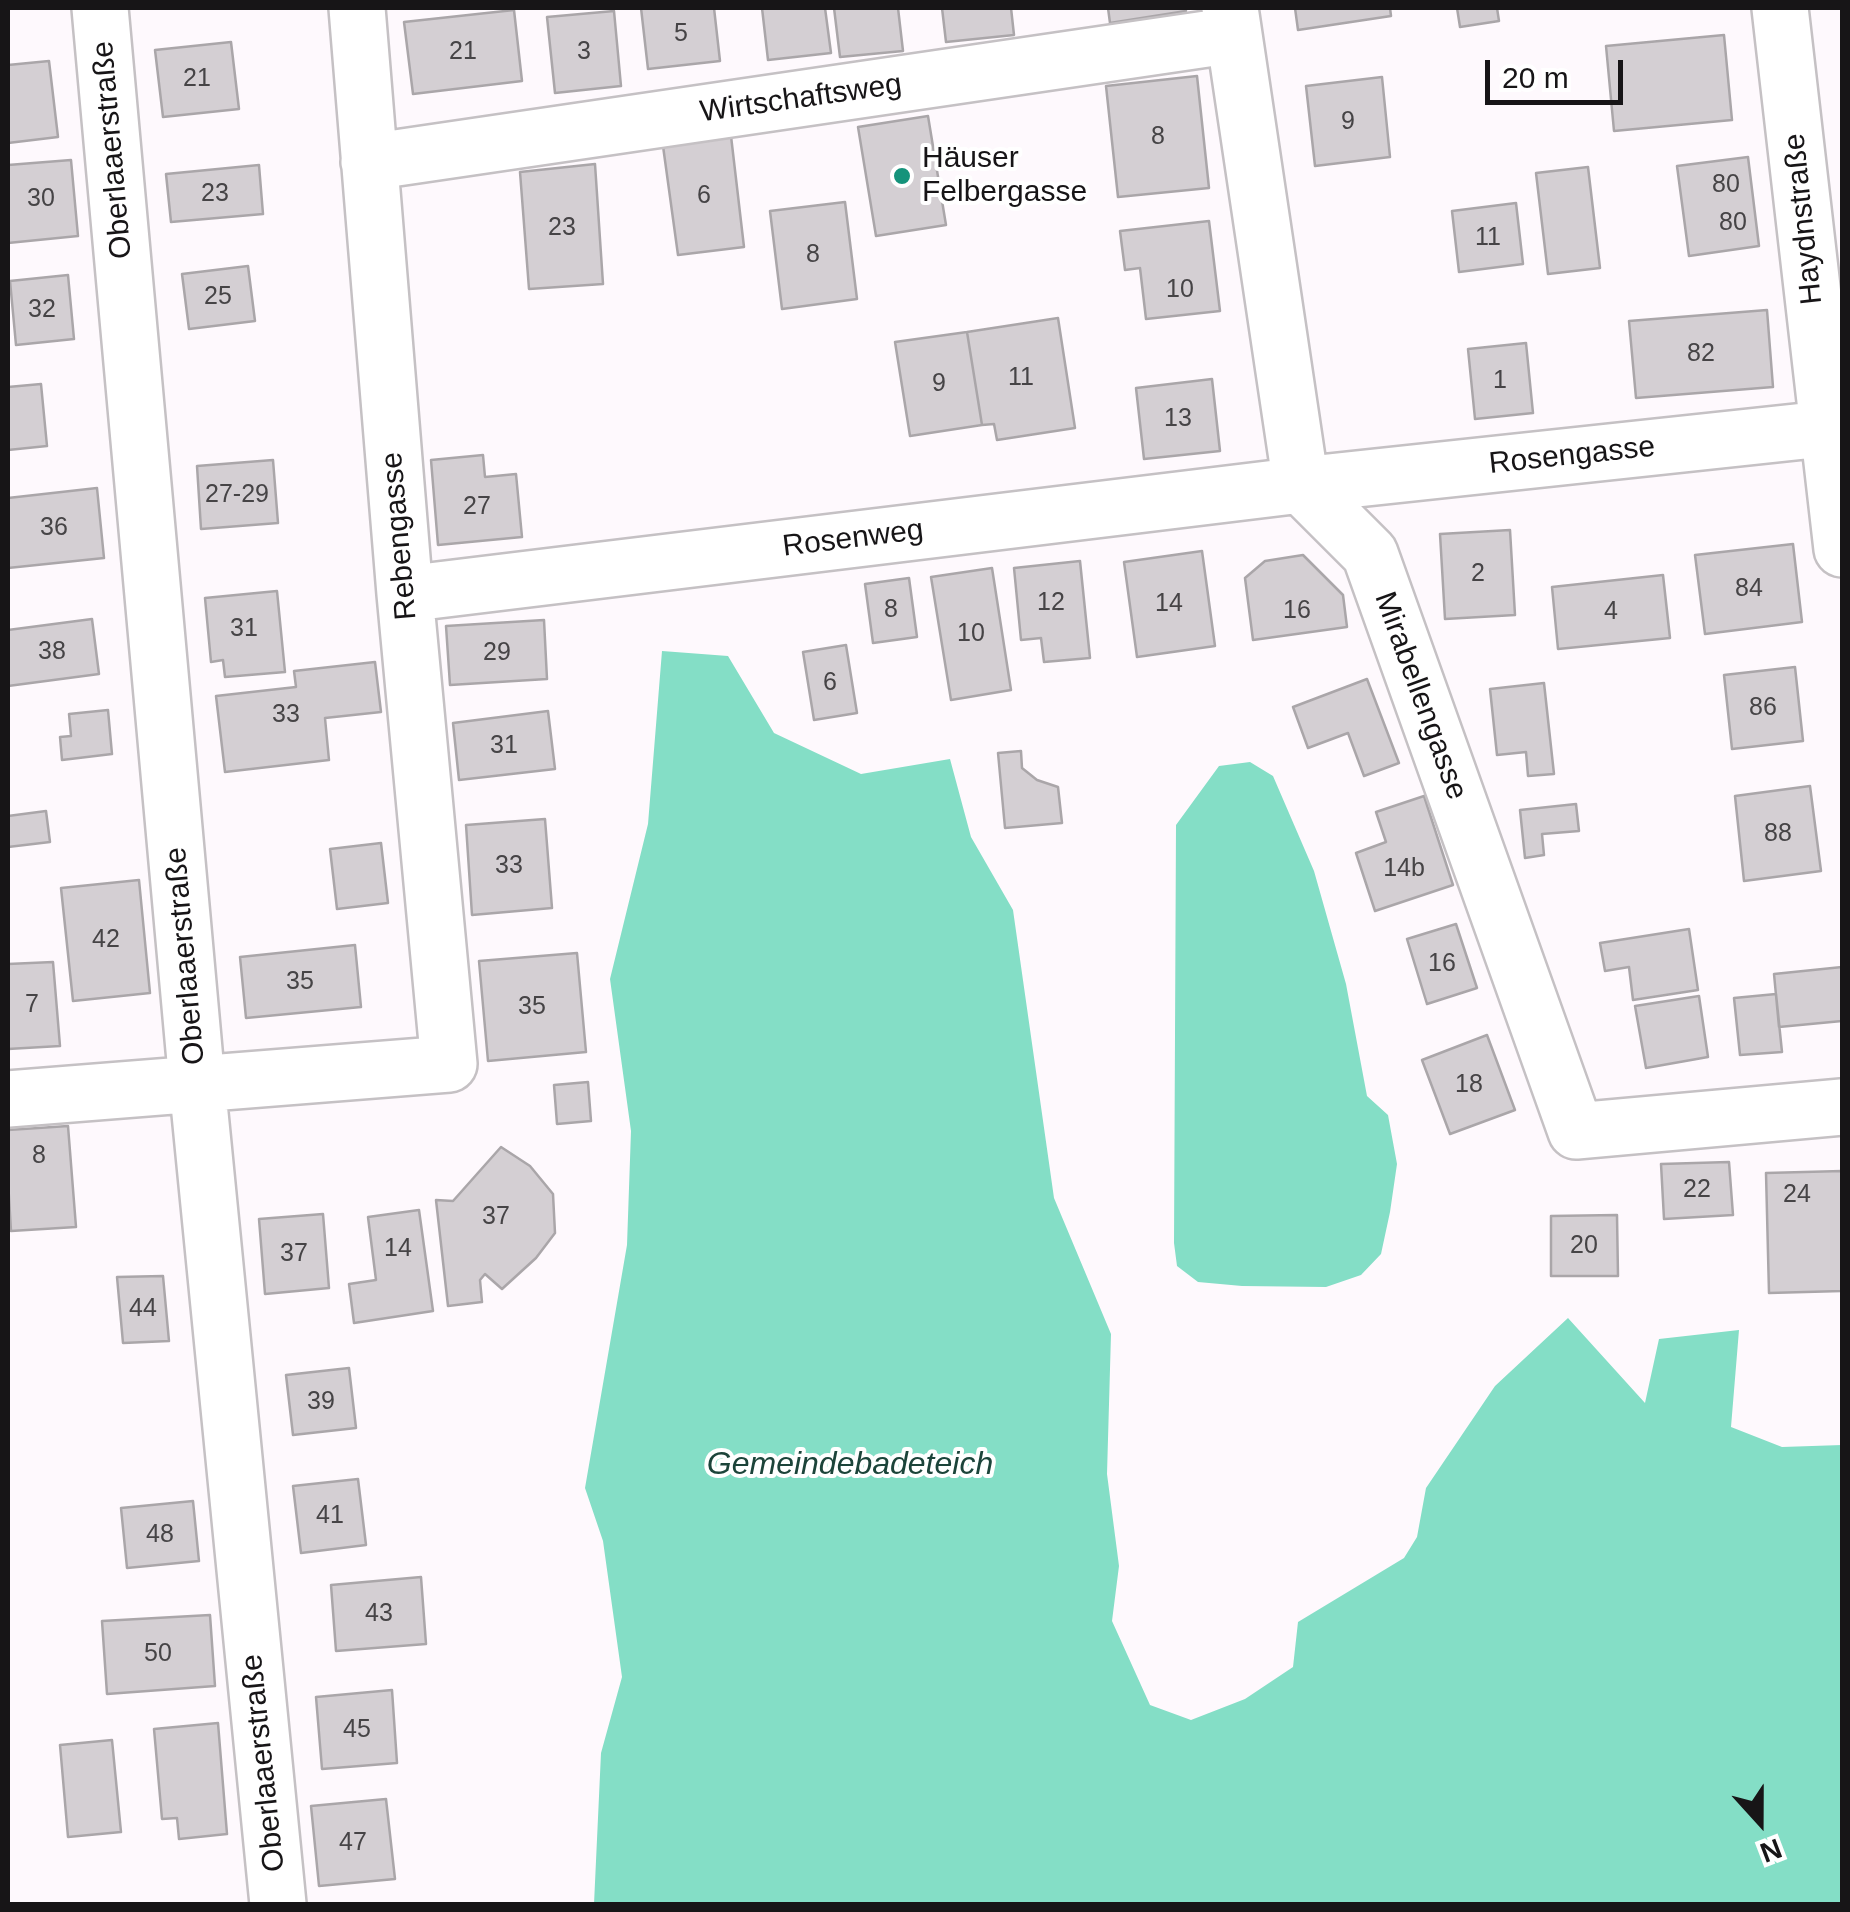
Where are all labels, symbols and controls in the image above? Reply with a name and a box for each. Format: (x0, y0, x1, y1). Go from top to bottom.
house number: 5 (674, 19, 688, 49)
house number: 21 (449, 37, 477, 67)
house number: 3 (577, 37, 591, 67)
street label: Oberlaaerstraße (86, 40, 140, 260)
scale bar (1490, 40, 1628, 102)
text: 20 m (1502, 61, 1569, 94)
house number: 21 (183, 64, 211, 94)
street label: Wirtschaftsweg (698, 67, 904, 131)
house number: 9 (1341, 107, 1355, 137)
house number: 8 (1151, 122, 1165, 152)
street label: Haydnstraße (1777, 132, 1831, 306)
place label: Häuser Felbergasse (922, 141, 1087, 212)
marker: Häuser Felbergasse (891, 165, 913, 187)
house number: 80 (1712, 170, 1740, 200)
house number: 23 (201, 179, 229, 209)
house number: 6 (697, 181, 711, 211)
house number: 30 (27, 184, 55, 214)
house number: 80 (1719, 208, 1747, 238)
house number: 23 (548, 213, 576, 243)
house number: 11 (1475, 223, 1501, 253)
house number: 8 (806, 240, 820, 270)
house number: 10 (1166, 275, 1194, 305)
house number: 25 (204, 282, 232, 312)
house number: 32 (28, 295, 56, 325)
house number: 82 (1687, 339, 1715, 369)
house number: 11 (1008, 363, 1034, 393)
house number: 1 (1493, 366, 1507, 396)
house number: 9 (932, 369, 946, 399)
house number: 13 (1164, 404, 1192, 434)
street label: Rosengasse (1487, 429, 1657, 483)
street label: Rebengasse (375, 451, 425, 621)
house number: 27-29 (205, 480, 269, 510)
house number: 27 (463, 492, 491, 522)
street label: Rosenweg (780, 512, 926, 566)
house number: 36 (40, 513, 68, 543)
house number: 2 (1471, 559, 1485, 589)
house number: 84 (1735, 574, 1763, 604)
street label: Mirabellengasse (1366, 587, 1474, 805)
house number: 12 (1037, 588, 1065, 618)
house number: 14 (1155, 589, 1183, 619)
house number: 8 (884, 595, 898, 625)
house number: 16 (1283, 596, 1311, 626)
house number: 4 (1604, 597, 1618, 627)
house number: 31 (230, 614, 258, 644)
house number: 10 (957, 619, 985, 649)
house number: 38 (38, 637, 66, 667)
house number: 29 (483, 638, 511, 668)
house number: 6 (823, 668, 837, 698)
house number: 86 (1749, 693, 1777, 723)
house number: 33 (272, 700, 300, 730)
house number: 31 (490, 731, 518, 761)
house number: 88 (1764, 819, 1792, 849)
street label: Oberlaaerstraße (159, 846, 213, 1066)
house number: 33 (495, 851, 523, 881)
house number: 14b (1383, 854, 1425, 884)
house number: 42 (92, 925, 120, 955)
house number: 16 (1428, 949, 1456, 979)
house number: 35 (286, 967, 314, 997)
house number: 7 (25, 990, 39, 1020)
house number: 35 (518, 992, 546, 1022)
house number: 18 (1455, 1070, 1483, 1100)
house number: 8 (32, 1141, 46, 1171)
house number: 22 (1683, 1175, 1711, 1205)
house number: 24 (1783, 1180, 1811, 1210)
house number: 37 (482, 1202, 510, 1232)
house number: 20 (1570, 1231, 1598, 1261)
house number: 14 (384, 1234, 412, 1264)
house number: 37 (280, 1239, 308, 1269)
house number: 44 (129, 1294, 157, 1324)
house number: 39 (307, 1387, 335, 1417)
water label: Gemeindebadeteich (707, 1446, 993, 1484)
house number: 41 (316, 1501, 344, 1531)
house number: 48 (146, 1520, 174, 1550)
house number: 43 (365, 1599, 393, 1629)
house number: 50 (144, 1639, 172, 1669)
street label: Oberlaaerstraße (235, 1653, 293, 1873)
house number: 45 (343, 1715, 371, 1745)
north arrow (1710, 1772, 1810, 1872)
house number: 47 (339, 1828, 367, 1858)
text: N (1756, 1832, 1786, 1869)

